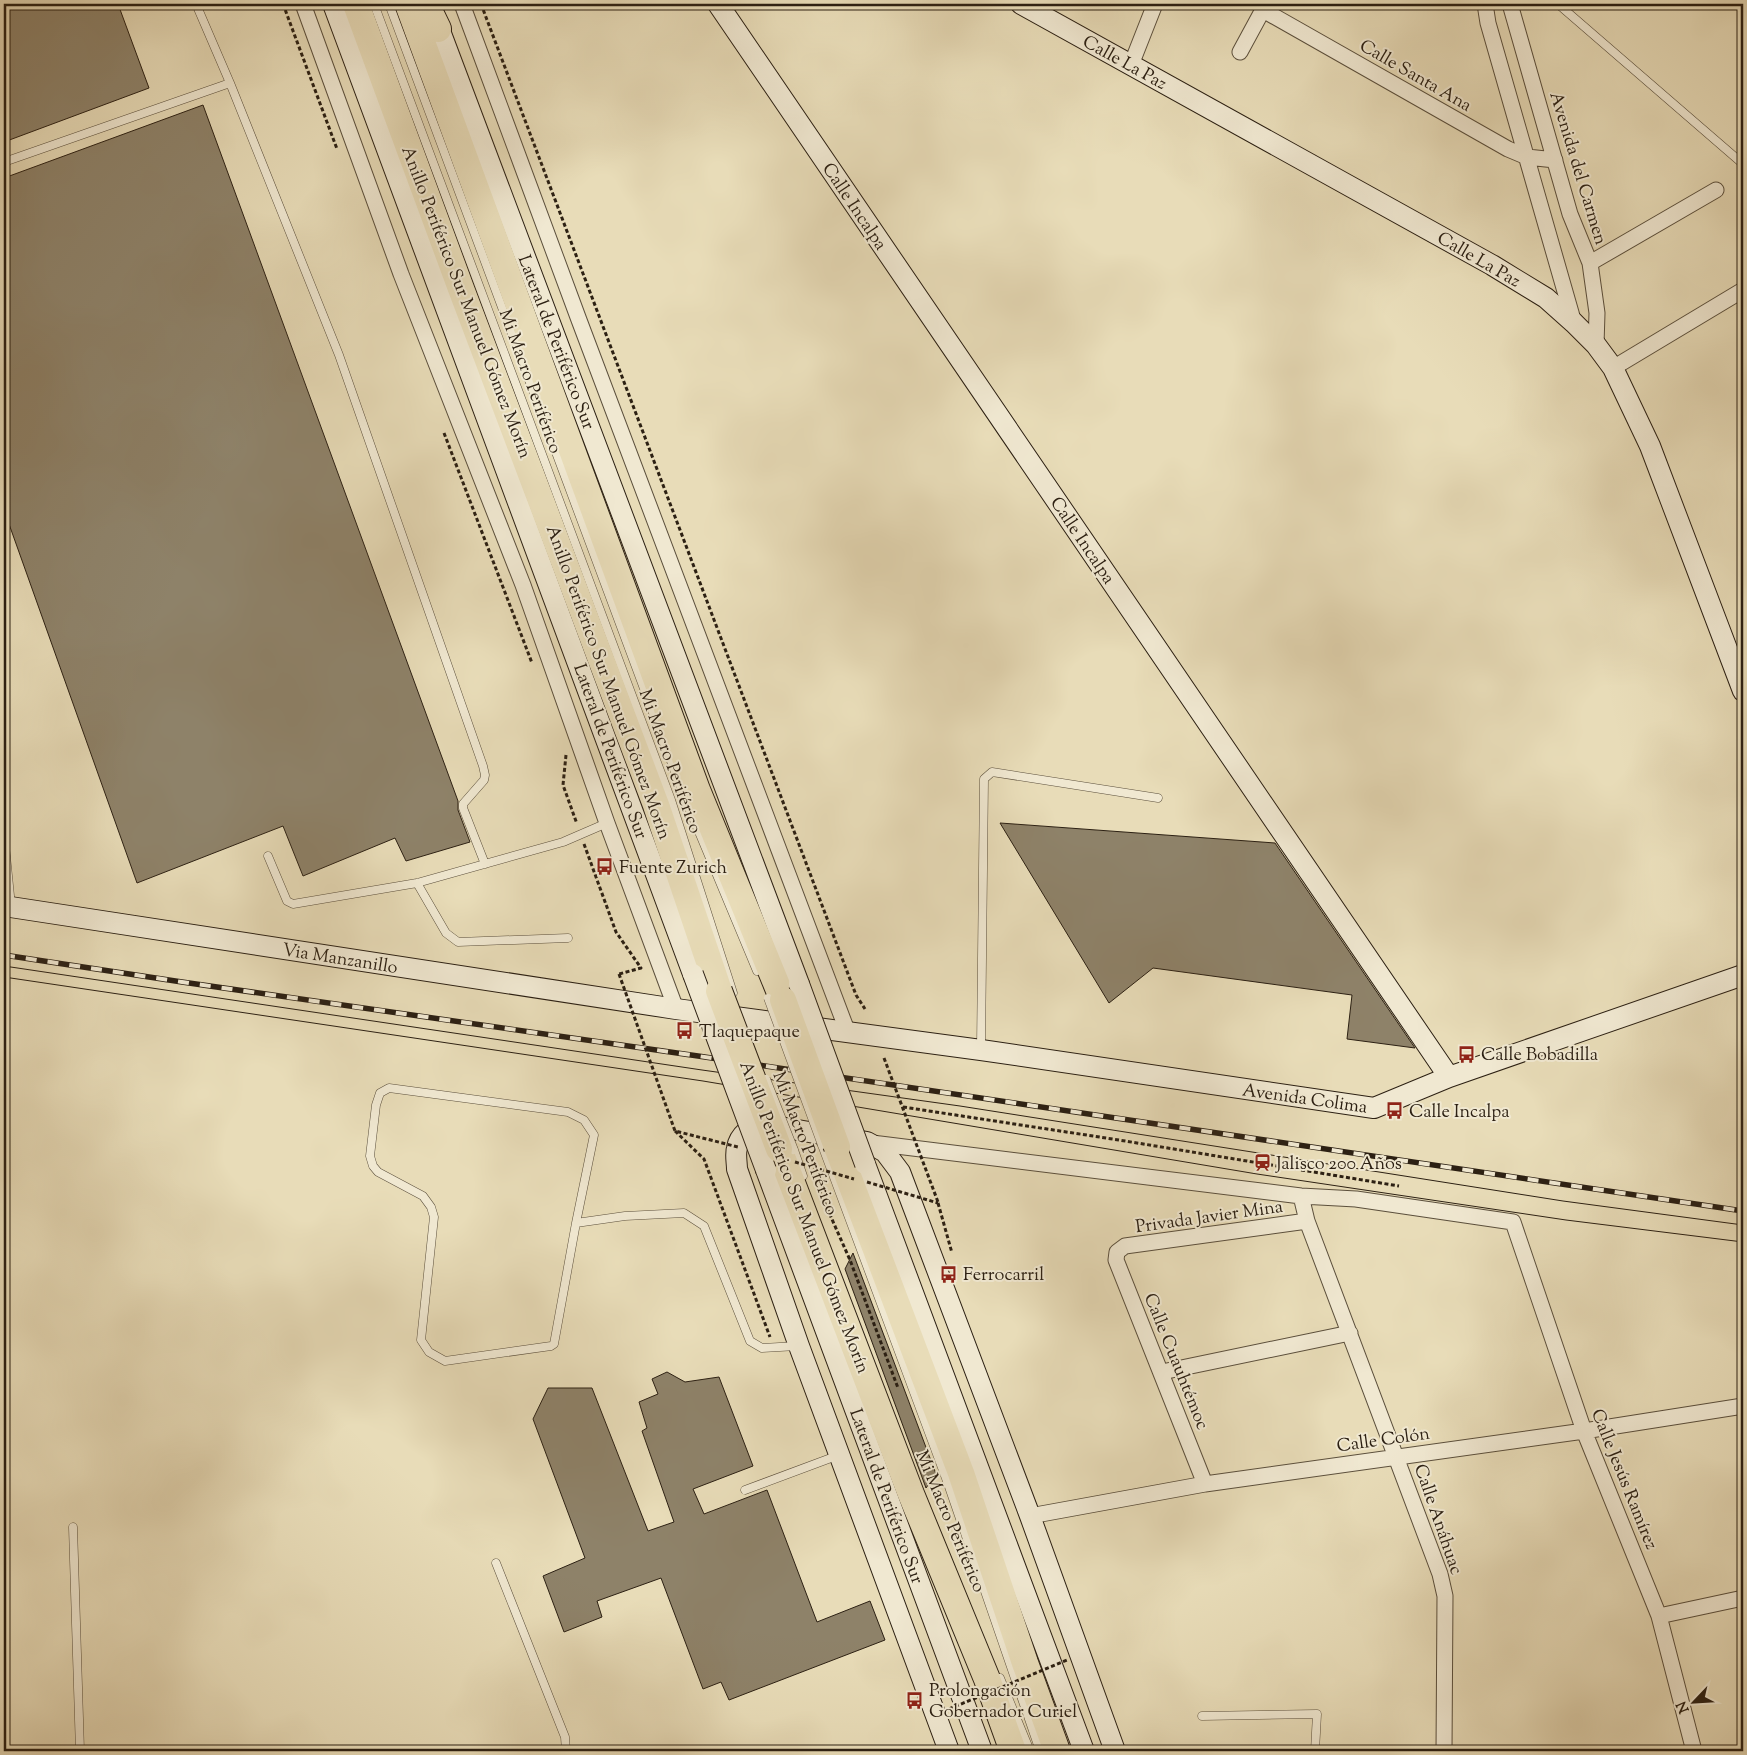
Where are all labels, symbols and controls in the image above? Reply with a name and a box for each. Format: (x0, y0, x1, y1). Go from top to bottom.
street label: Calle La Paz (1077, 30, 1171, 98)
street label: Calle Santa Ana (1354, 34, 1476, 119)
street label: Avenida del Carmen (1541, 89, 1613, 249)
street label: Anillo Periférico Sur Manuel Gómez Morín (393, 143, 537, 463)
street label: Calle Incalpa (814, 158, 892, 256)
street label: Calle La Paz (1431, 226, 1525, 295)
street label: Lateral de Periférico Sur (510, 252, 600, 434)
street label: Mi Macro Periférico (491, 306, 567, 458)
street label: Calle Incalpa (1042, 492, 1120, 590)
street label: Anillo Periférico Sur Manuel Gómez Morín (538, 522, 676, 844)
street label: Lateral de Periférico Sur (565, 660, 653, 843)
street label: Mi Macro Periférico (631, 686, 707, 838)
place label: Fuente Zurich (619, 856, 728, 882)
bus stop icon: Fuente Zurich (595, 857, 615, 877)
street label: Via Manzanillo (280, 938, 400, 982)
place label: Tlaquepaque (699, 1020, 800, 1046)
bus stop icon: Tlaquepaque (675, 1021, 695, 1041)
place label: Calle Bobadilla (1481, 1043, 1598, 1069)
bus stop icon: Calle Bobadilla (1457, 1044, 1477, 1064)
street label: Anillo Periférico Sur Manuel Gómez Morín (731, 1058, 875, 1378)
street label: Mi Macro Periférico (765, 1068, 844, 1220)
street label: Avenida Colima (1241, 1078, 1369, 1122)
place label: Calle Incalpa (1409, 1100, 1510, 1126)
bus stop icon: Calle Incalpa (1385, 1101, 1405, 1121)
place label: Jalisco 200 Años (1275, 1152, 1402, 1178)
station icon: Jalisco 200 Años (1252, 1153, 1272, 1173)
street label: Privada Javier Mina (1134, 1195, 1285, 1241)
place label: Ferrocarril (963, 1263, 1044, 1289)
bus stop icon: Ferrocarril (939, 1264, 959, 1284)
street label: Calle Cuauhtémoc (1136, 1290, 1214, 1434)
street label: Lateral de Periférico Sur (841, 1405, 929, 1588)
street label: Calle Jesús Ramírez (1583, 1405, 1663, 1554)
street label: Calle Colón (1335, 1422, 1432, 1460)
street label: Mi Macro Periférico (907, 1447, 991, 1597)
street label: Calle Anáhuac (1406, 1461, 1468, 1578)
north arrow (1670, 1678, 1720, 1728)
place label: Prolongación Gobernador Curiel (929, 1679, 1077, 1726)
bus stop icon: Prolongación Gobernador Curiel (905, 1690, 925, 1710)
text: N (1673, 1697, 1695, 1716)

